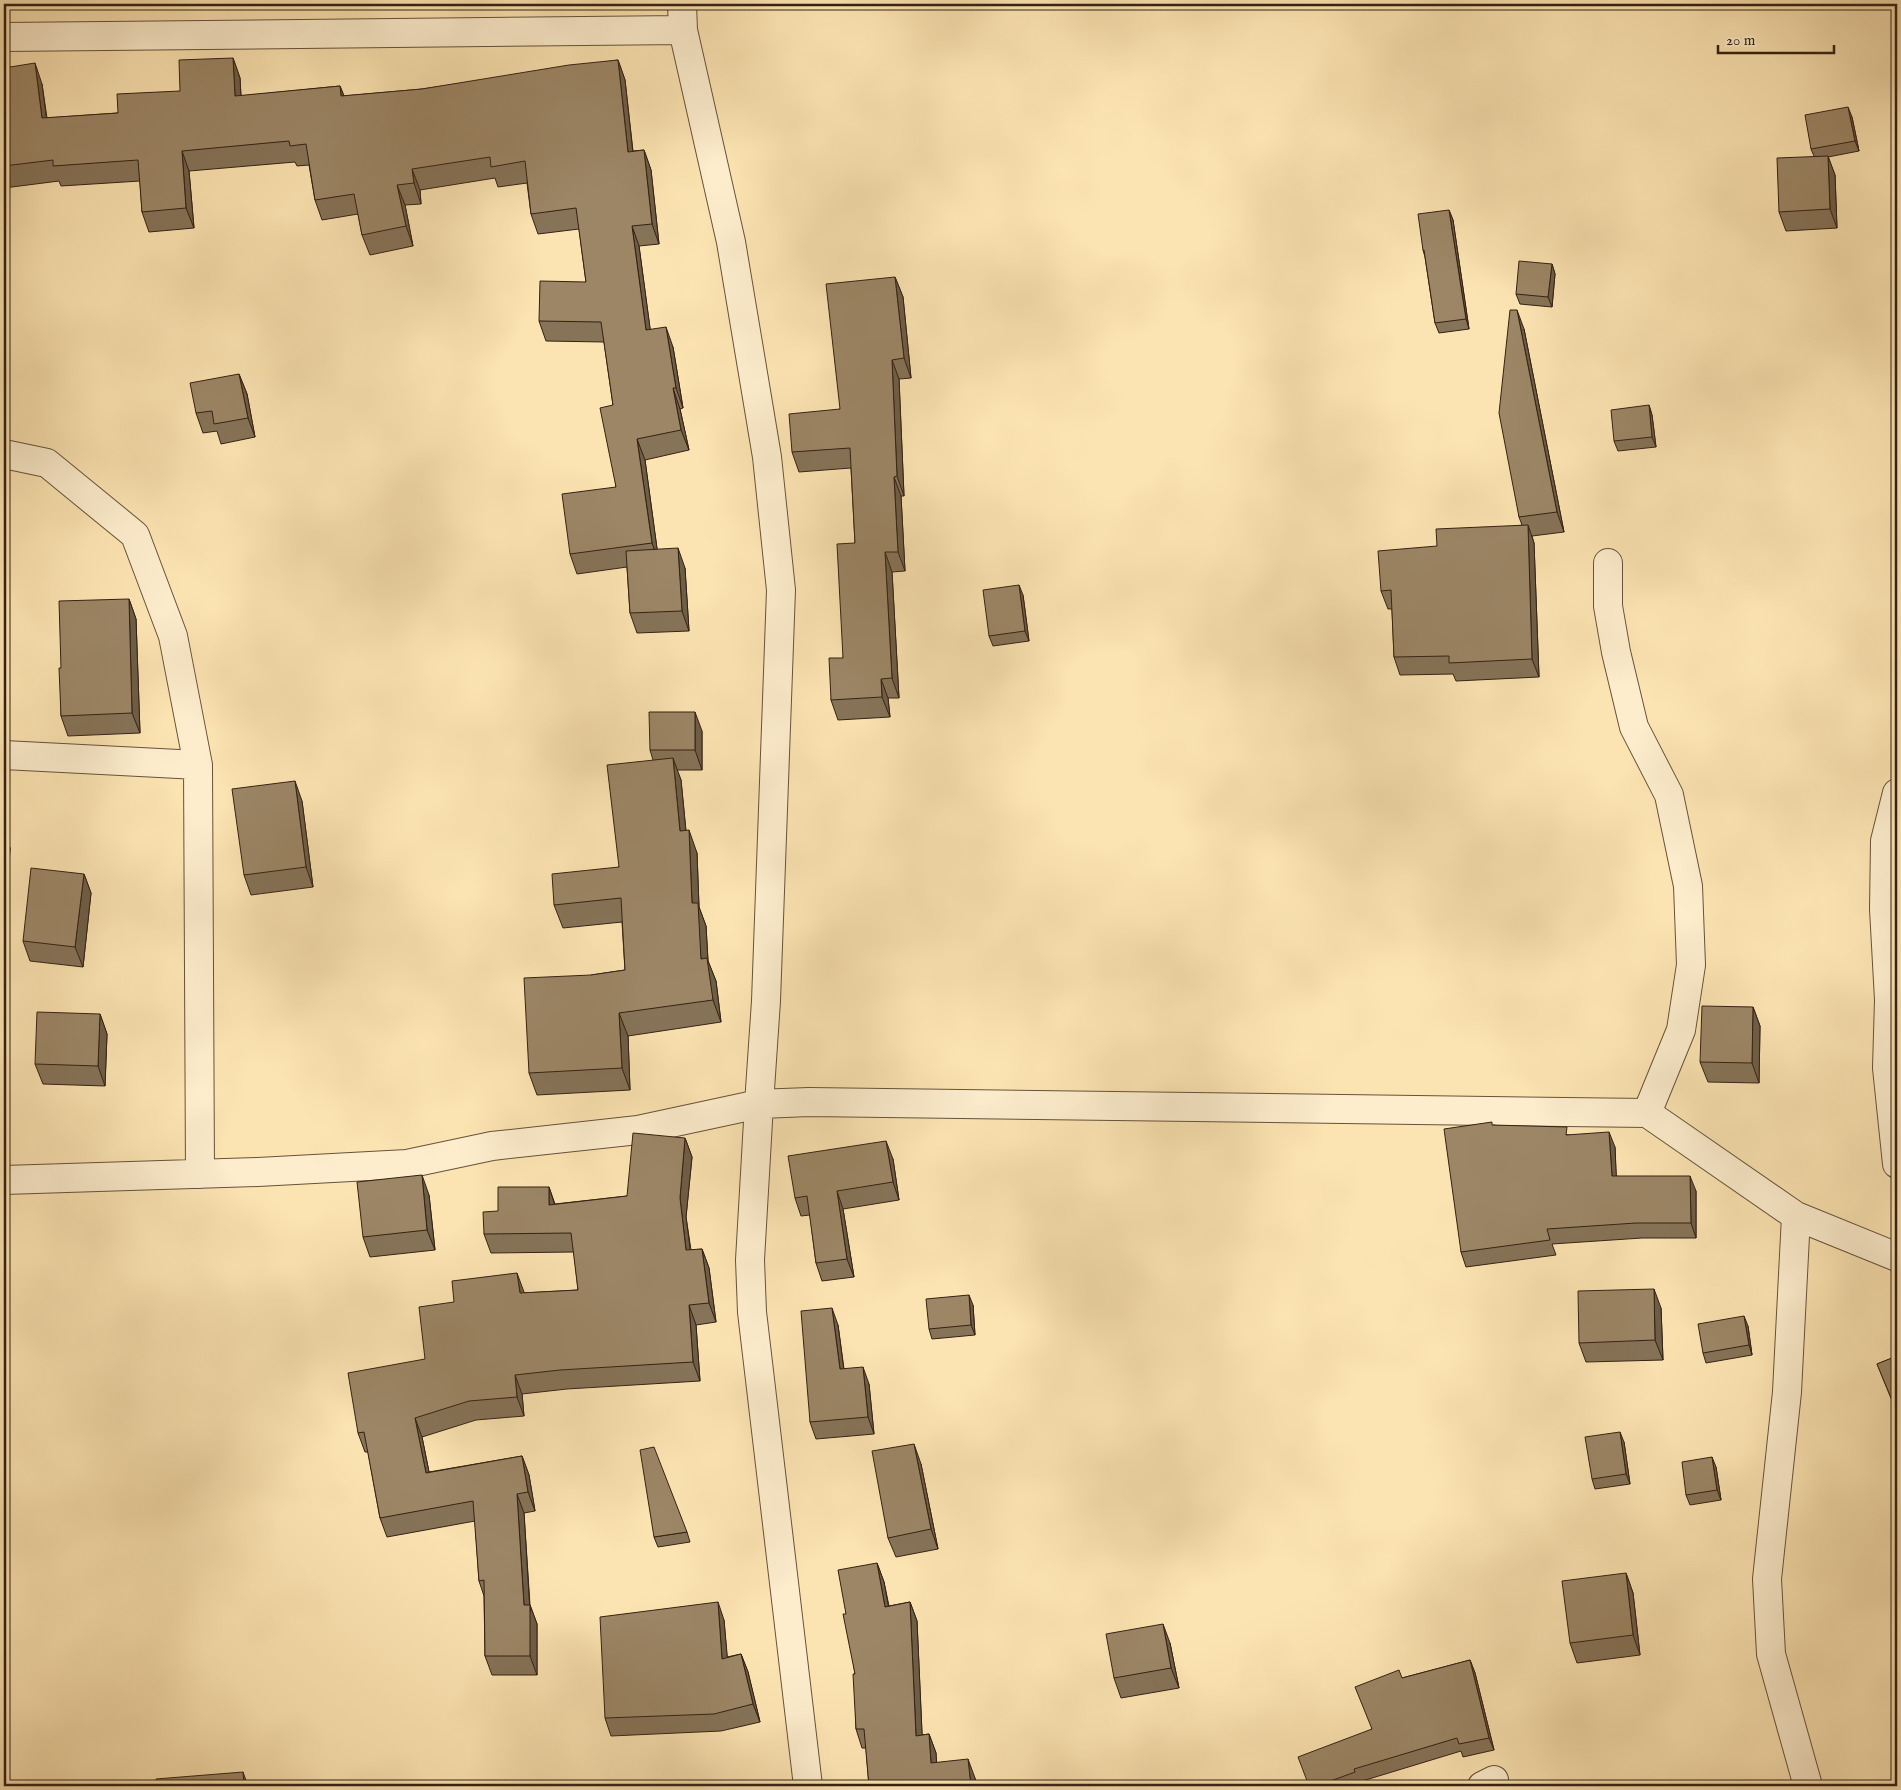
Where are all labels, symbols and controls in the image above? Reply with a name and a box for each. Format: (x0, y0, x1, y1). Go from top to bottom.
scale bar (1718, 22, 1835, 54)
text: 20 m (1726, 31, 1756, 50)

